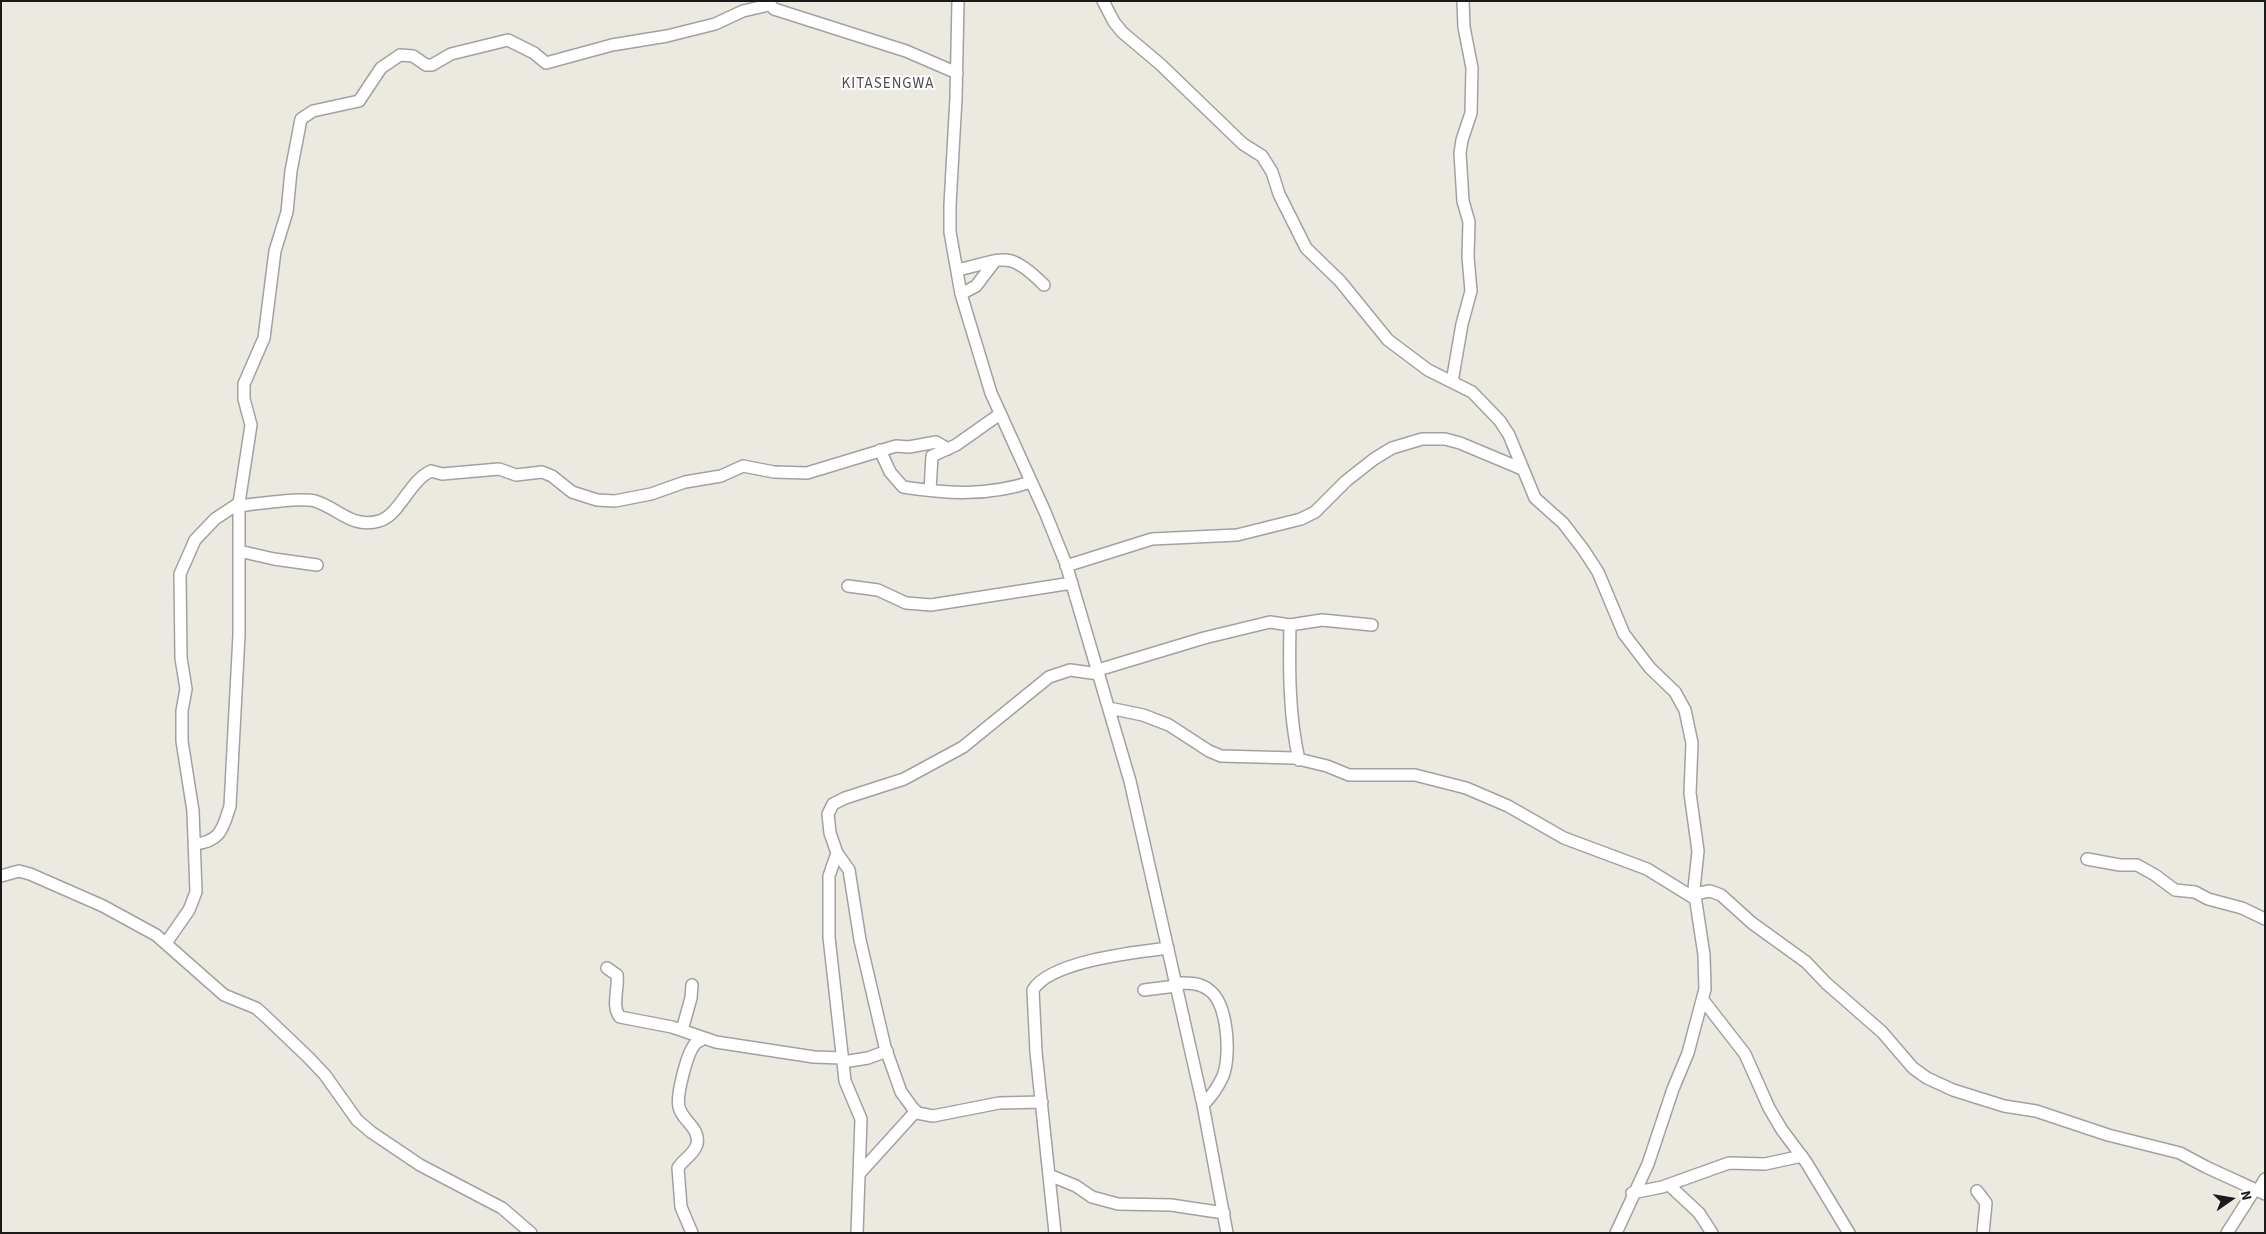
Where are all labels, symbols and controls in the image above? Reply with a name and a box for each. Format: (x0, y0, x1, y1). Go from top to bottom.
district label: KITASENGWA (840, 76, 936, 94)
north arrow (2206, 1174, 2256, 1224)
text: N (2235, 1189, 2256, 1202)

